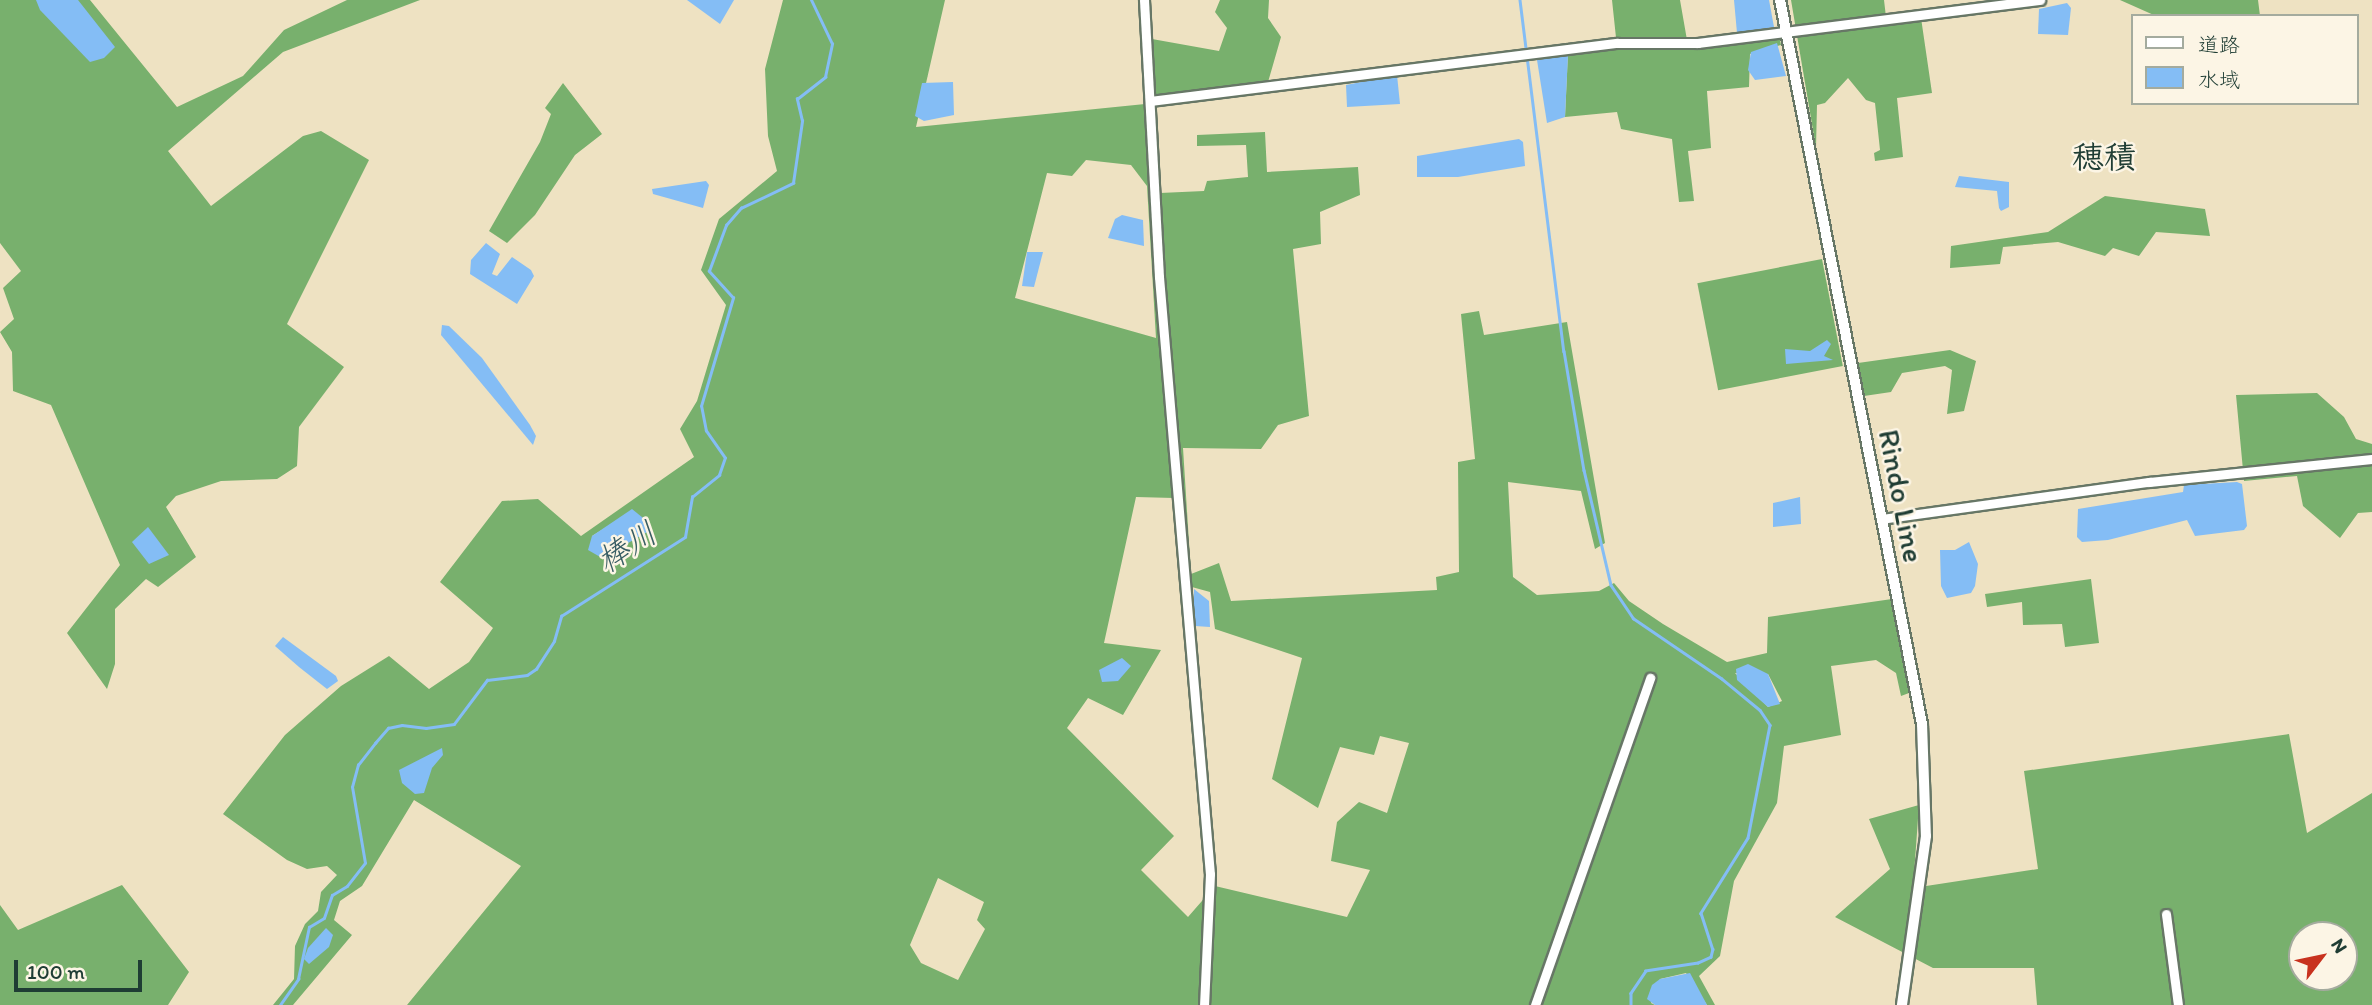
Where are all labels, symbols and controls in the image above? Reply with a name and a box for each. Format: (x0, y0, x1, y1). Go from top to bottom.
legend (2130, 14, 2358, 105)
text: 道路 (2198, 32, 2240, 57)
text: 水域 (2198, 67, 2240, 92)
district label: 穂積 (2072, 138, 2136, 176)
street label: Rindo Line (1870, 426, 1932, 566)
water label: 棒川 (590, 513, 664, 581)
north arrow (2288, 921, 2358, 991)
text: N (2326, 934, 2353, 957)
scale bar (18, 946, 145, 990)
text: 100 m (27, 959, 85, 984)

